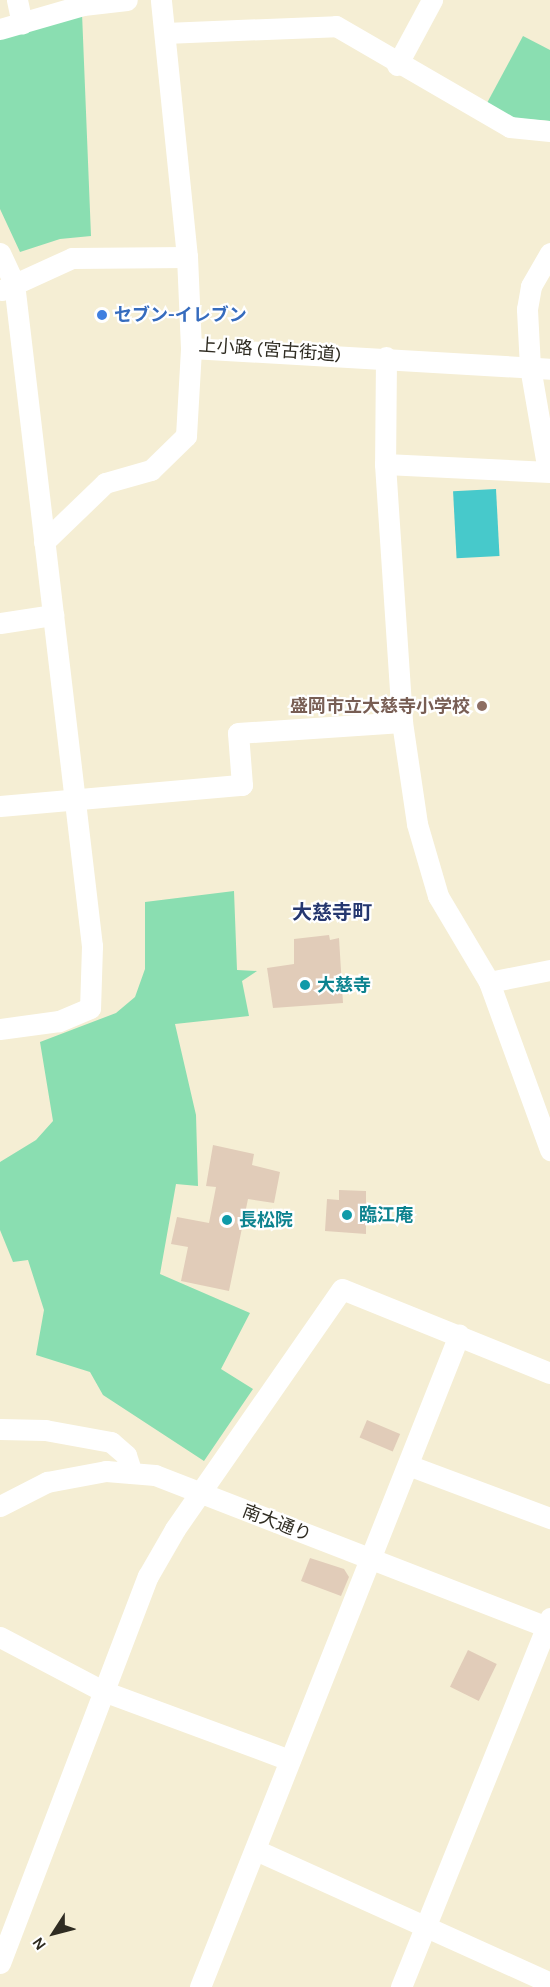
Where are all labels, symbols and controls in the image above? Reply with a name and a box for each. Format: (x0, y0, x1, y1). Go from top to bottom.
place label: セブン-イレブン (114, 304, 247, 326)
marker: セブン-イレブン (95, 308, 109, 322)
street label: 上小路 (宮古街道) (198, 334, 342, 366)
place label: 盛岡市立大慈寺小学校 (290, 695, 470, 717)
marker: 盛岡市立大慈寺小学校 (475, 699, 489, 713)
district label: 大慈寺町 (292, 900, 372, 924)
place label: 大慈寺 (317, 974, 371, 996)
marker: 大慈寺 (298, 978, 312, 992)
place label: 臨江庵 (359, 1204, 413, 1226)
marker: 臨江庵 (340, 1208, 354, 1222)
place label: 長松院 (239, 1209, 293, 1231)
marker: 長松院 (220, 1213, 234, 1227)
street label: 南大通り (240, 1500, 314, 1546)
north arrow (24, 1903, 84, 1963)
text: N (28, 1934, 50, 1954)

